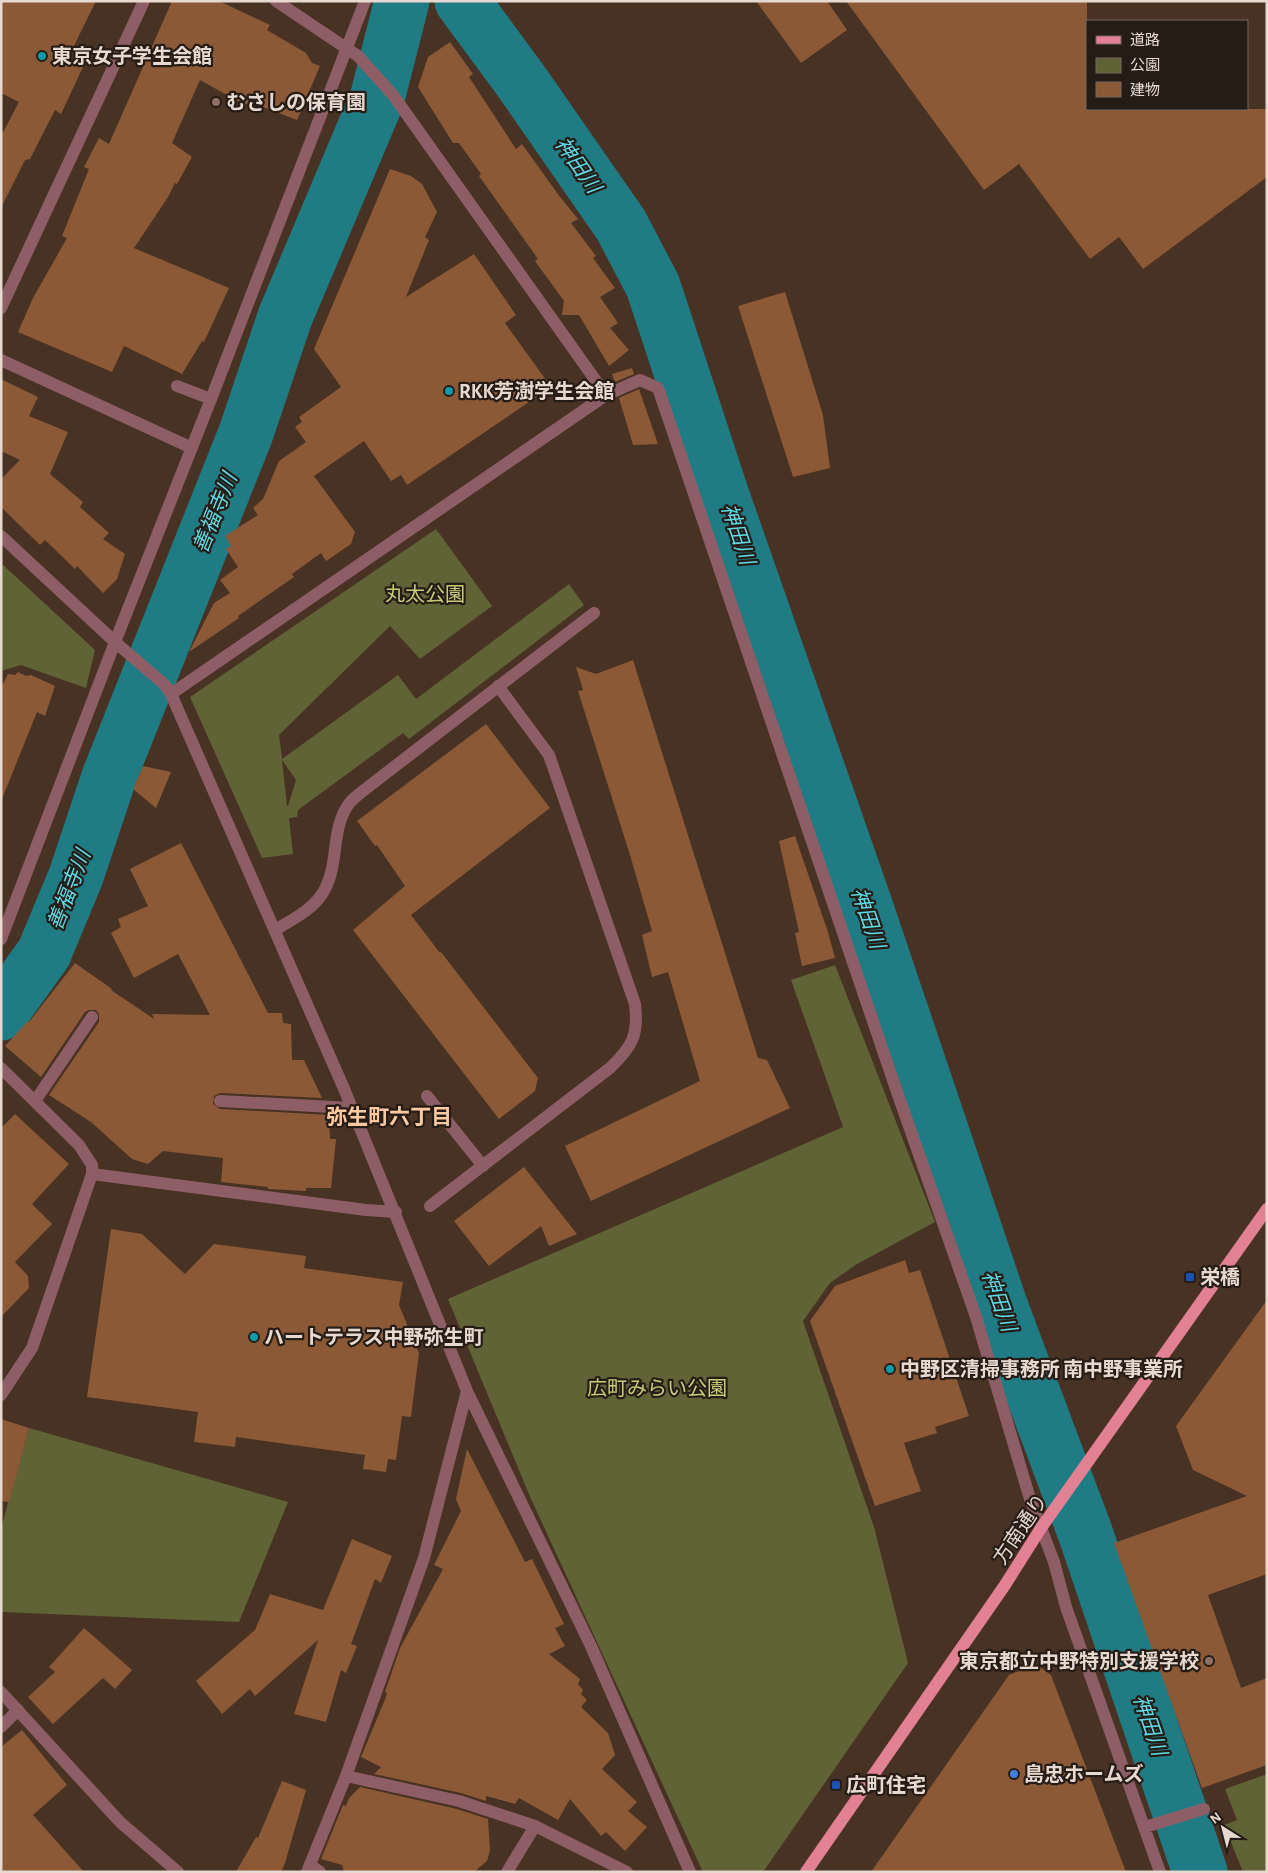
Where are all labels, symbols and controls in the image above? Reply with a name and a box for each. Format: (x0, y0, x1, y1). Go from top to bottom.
legend (1086, 20, 1248, 110)
text: 道路 (1130, 32, 1160, 48)
place label: 東京女子学生会館 (52, 45, 212, 67)
marker: 東京女子学生会館 (36, 50, 48, 62)
text: 公園 (1130, 57, 1160, 73)
text: 建物 (1130, 82, 1160, 98)
place label: むさしの保育園 (226, 92, 366, 113)
marker: むさしの保育園 (210, 96, 222, 108)
water label: 神田川 (551, 133, 606, 199)
place label: RKK芳澍学生会館 (459, 380, 614, 402)
marker: RKK芳澍学生会館 (443, 385, 455, 397)
water label: 善福寺川 (189, 468, 242, 556)
water label: 神田川 (717, 501, 759, 569)
park label: 丸太公園 (385, 584, 465, 605)
water label: 善福寺川 (44, 845, 95, 933)
water label: 神田川 (847, 885, 889, 953)
district label: 弥生町六丁目 (326, 1106, 452, 1128)
place label: 栄橋 (1200, 1267, 1240, 1288)
water label: 神田川 (978, 1268, 1021, 1336)
marker: 栄橋 (1184, 1271, 1196, 1283)
place label: ハートテラス中野弥生町 (264, 1327, 484, 1348)
marker: ハートテラス中野弥生町 (248, 1331, 260, 1343)
place label: 中野区清掃事務所 南中野事業所 (900, 1359, 1183, 1380)
marker: 中野区清掃事務所 南中野事業所 (884, 1363, 896, 1375)
park label: 広町みらい公園 (587, 1378, 727, 1399)
street label: 方南通り (989, 1490, 1051, 1568)
place label: 東京都立中野特別支援学校 (959, 1650, 1199, 1672)
marker: 東京都立中野特別支援学校 (1203, 1655, 1215, 1667)
water label: 神田川 (1129, 1692, 1171, 1760)
place label: 島忠ホームズ (1024, 1763, 1143, 1785)
marker: 島忠ホームズ (1008, 1768, 1020, 1780)
place label: 広町住宅 (846, 1774, 926, 1796)
marker: 広町住宅 (830, 1779, 842, 1791)
north arrow (1198, 1803, 1248, 1853)
text: N (1208, 1810, 1224, 1827)

